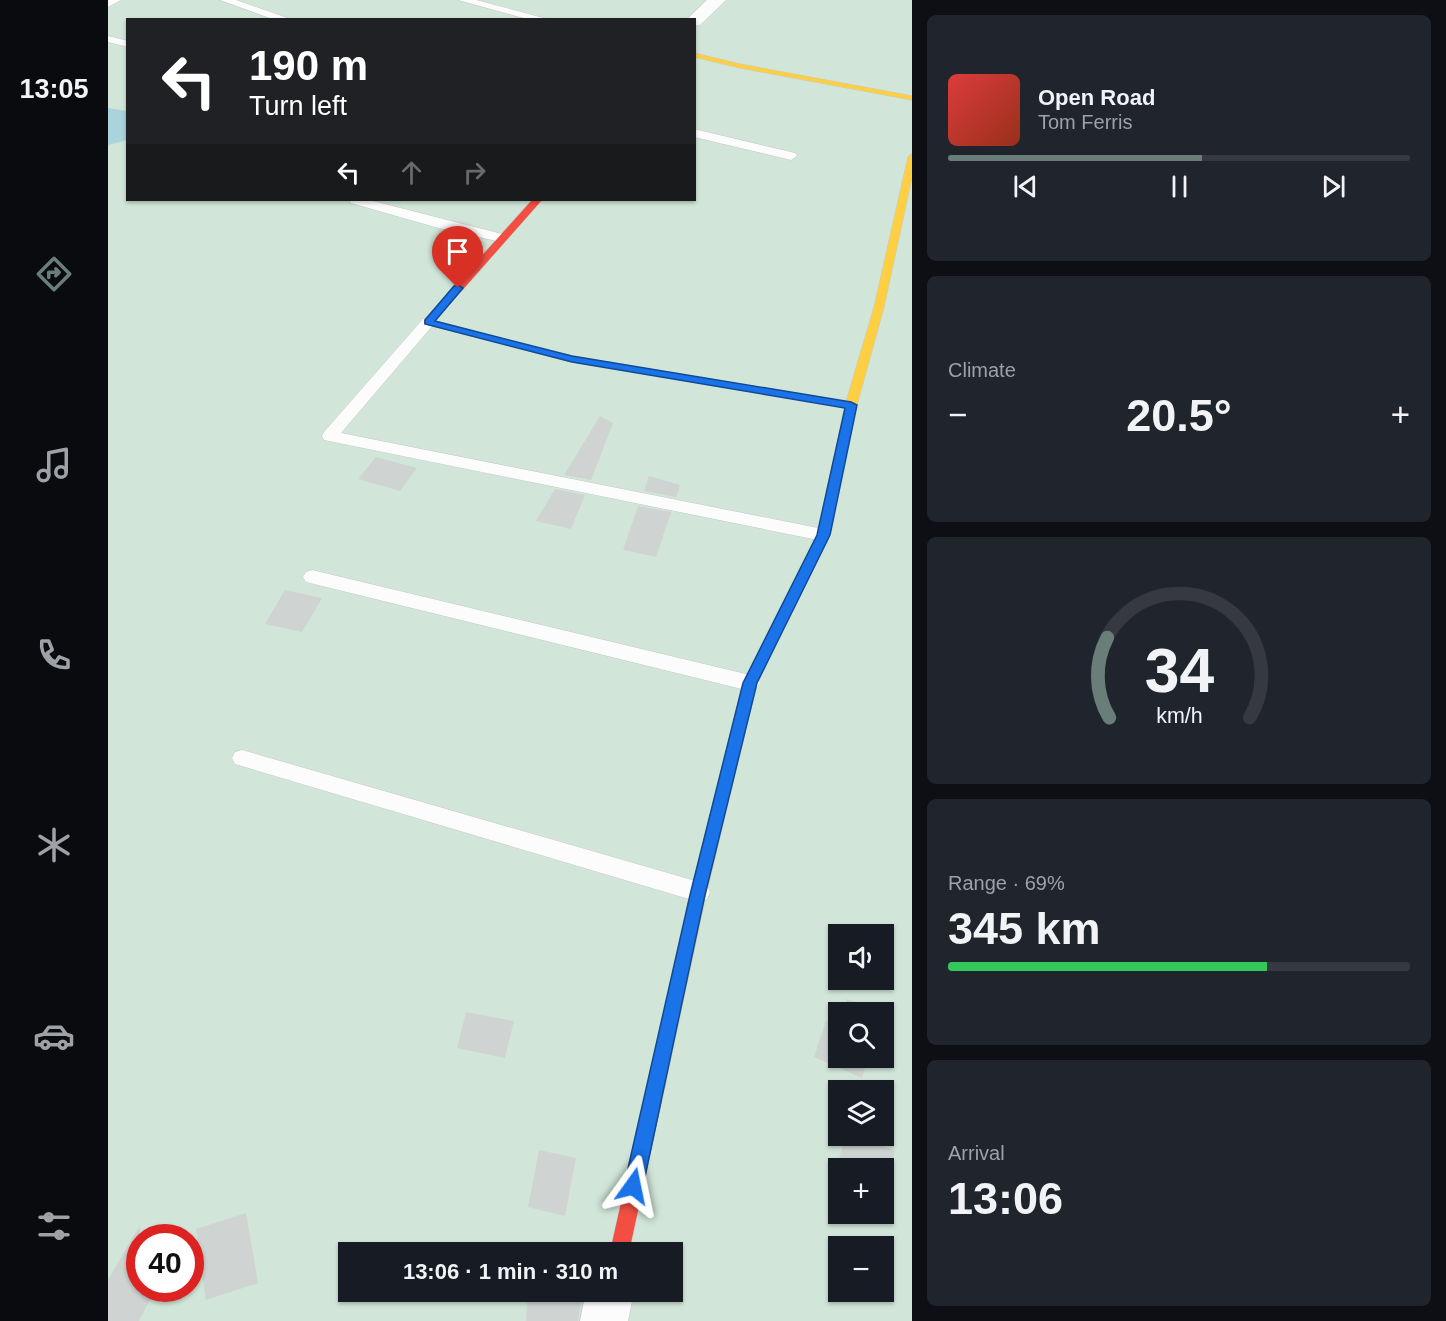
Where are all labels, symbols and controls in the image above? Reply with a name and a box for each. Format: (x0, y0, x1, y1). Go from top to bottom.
icon: left (150, 42, 228, 120)
text: 190 m (249, 42, 368, 89)
text: 13:05 (19, 74, 89, 104)
text: Open Road (1038, 85, 1155, 110)
text: Turn left (249, 91, 347, 121)
text: Tom Ferris (1038, 111, 1132, 133)
icon: left (332, 156, 365, 189)
icon: ahead (395, 156, 428, 189)
icon: right (458, 156, 491, 189)
icon: previous (1009, 170, 1042, 203)
icon: pause (1163, 170, 1196, 203)
icon: next (1317, 170, 1350, 203)
pin (432, 226, 483, 288)
icon: arrive (441, 235, 474, 268)
icon: directions (33, 253, 75, 295)
text: Climate (948, 359, 1016, 381)
text: 20.5° (1126, 390, 1232, 441)
text: − (948, 396, 967, 433)
text: + (1391, 396, 1410, 433)
icon: music (33, 444, 75, 486)
icon: phone (33, 634, 75, 676)
text: 34 (1144, 636, 1214, 705)
text: km/h (1156, 704, 1202, 728)
icon: climate (33, 824, 75, 866)
text: Range · 69% (948, 872, 1065, 894)
text: 345 km (948, 903, 1101, 954)
map controls (828, 924, 894, 1302)
button: sound (828, 924, 894, 990)
button: search (828, 1002, 894, 1068)
icon: car (33, 1015, 75, 1057)
button: layers (828, 1080, 894, 1146)
text: Arrival (948, 1142, 1005, 1164)
position arrow (601, 1154, 665, 1218)
button: + (828, 1158, 894, 1224)
text: 13:06 (948, 1173, 1063, 1224)
icon: filters (33, 1205, 75, 1247)
speed limit sign: 40 (126, 1224, 204, 1302)
button: − (828, 1236, 894, 1302)
text: 13:06 · 1 min · 310 m (403, 1259, 618, 1284)

